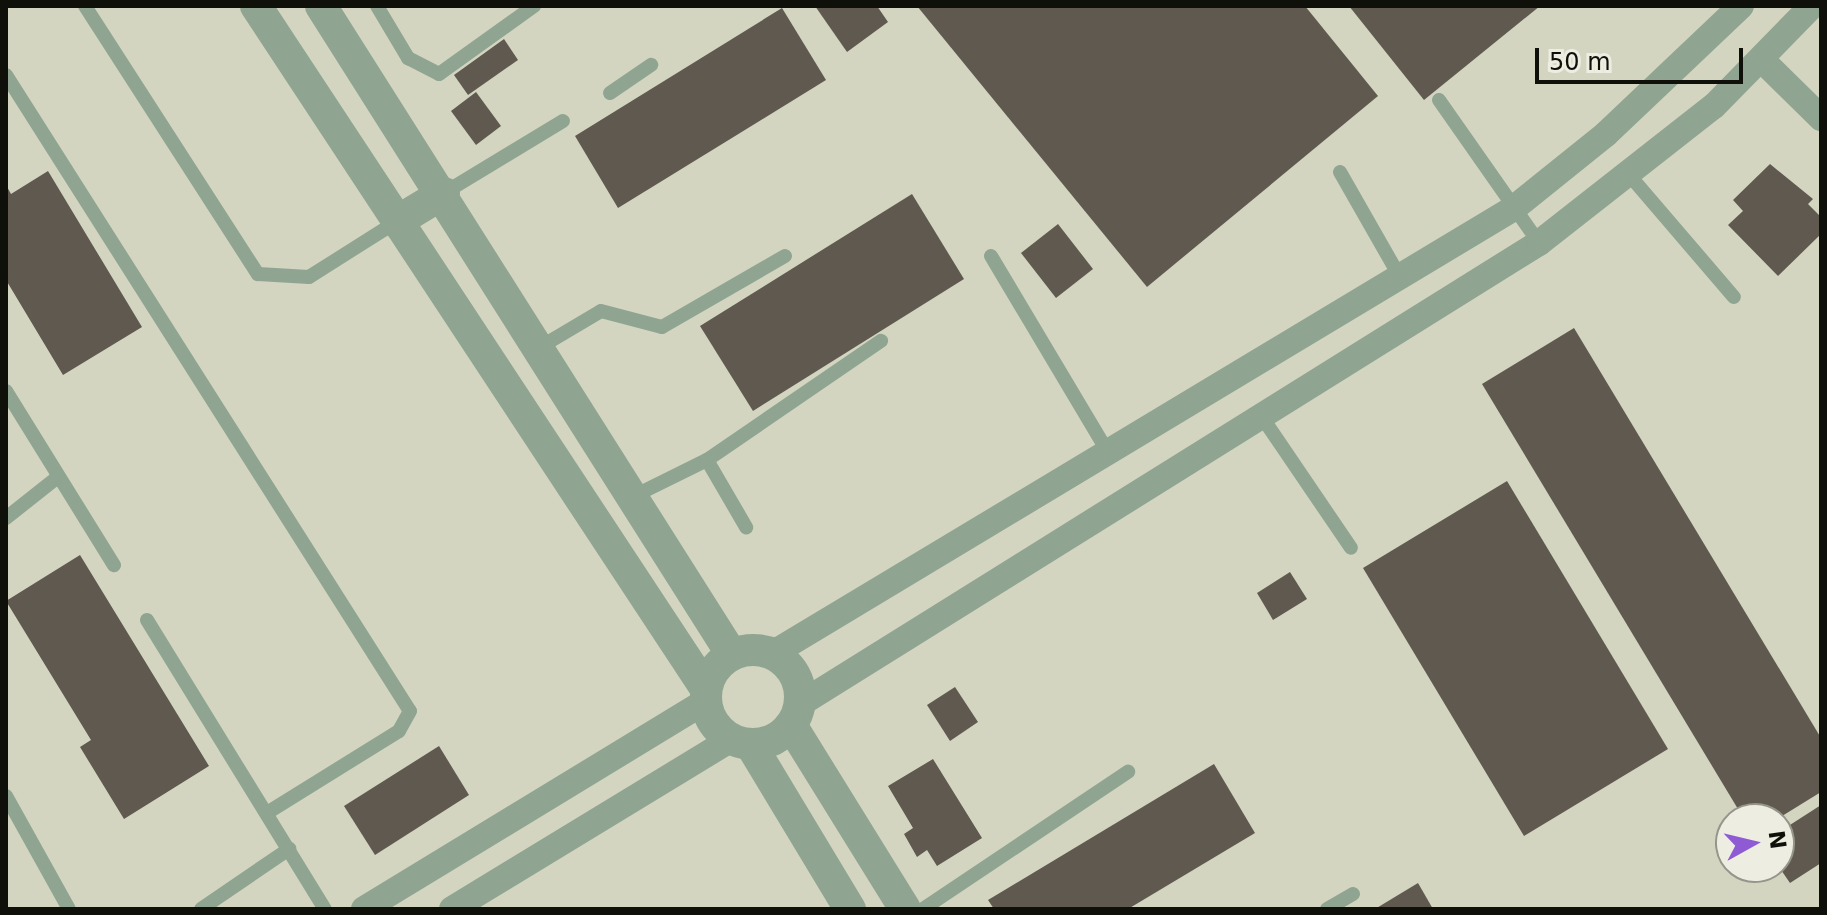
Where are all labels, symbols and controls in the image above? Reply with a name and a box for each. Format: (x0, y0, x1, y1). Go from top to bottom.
scale bar (1539, 32, 1747, 82)
text: 50 m (1549, 48, 1611, 76)
north arrow (1715, 803, 1795, 883)
text: N (1764, 829, 1791, 851)

